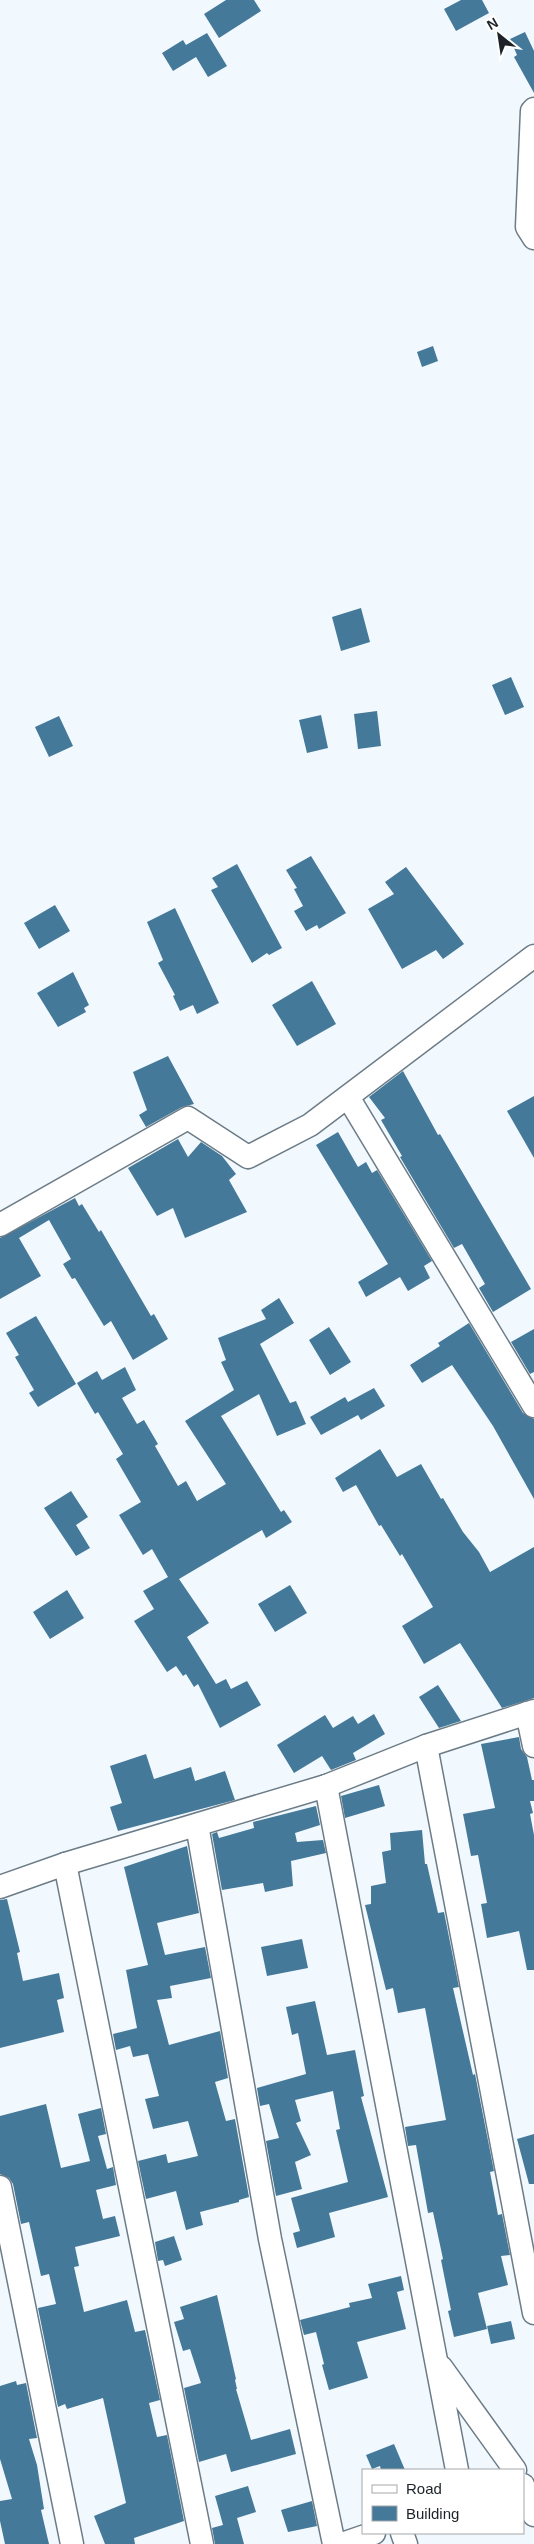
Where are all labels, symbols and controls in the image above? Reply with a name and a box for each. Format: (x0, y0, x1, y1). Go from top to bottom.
north arrow (474, 10, 524, 60)
text: N (484, 14, 501, 33)
legend (362, 2469, 524, 2534)
text: Road (406, 2480, 442, 2497)
text: Building (406, 2505, 459, 2522)

